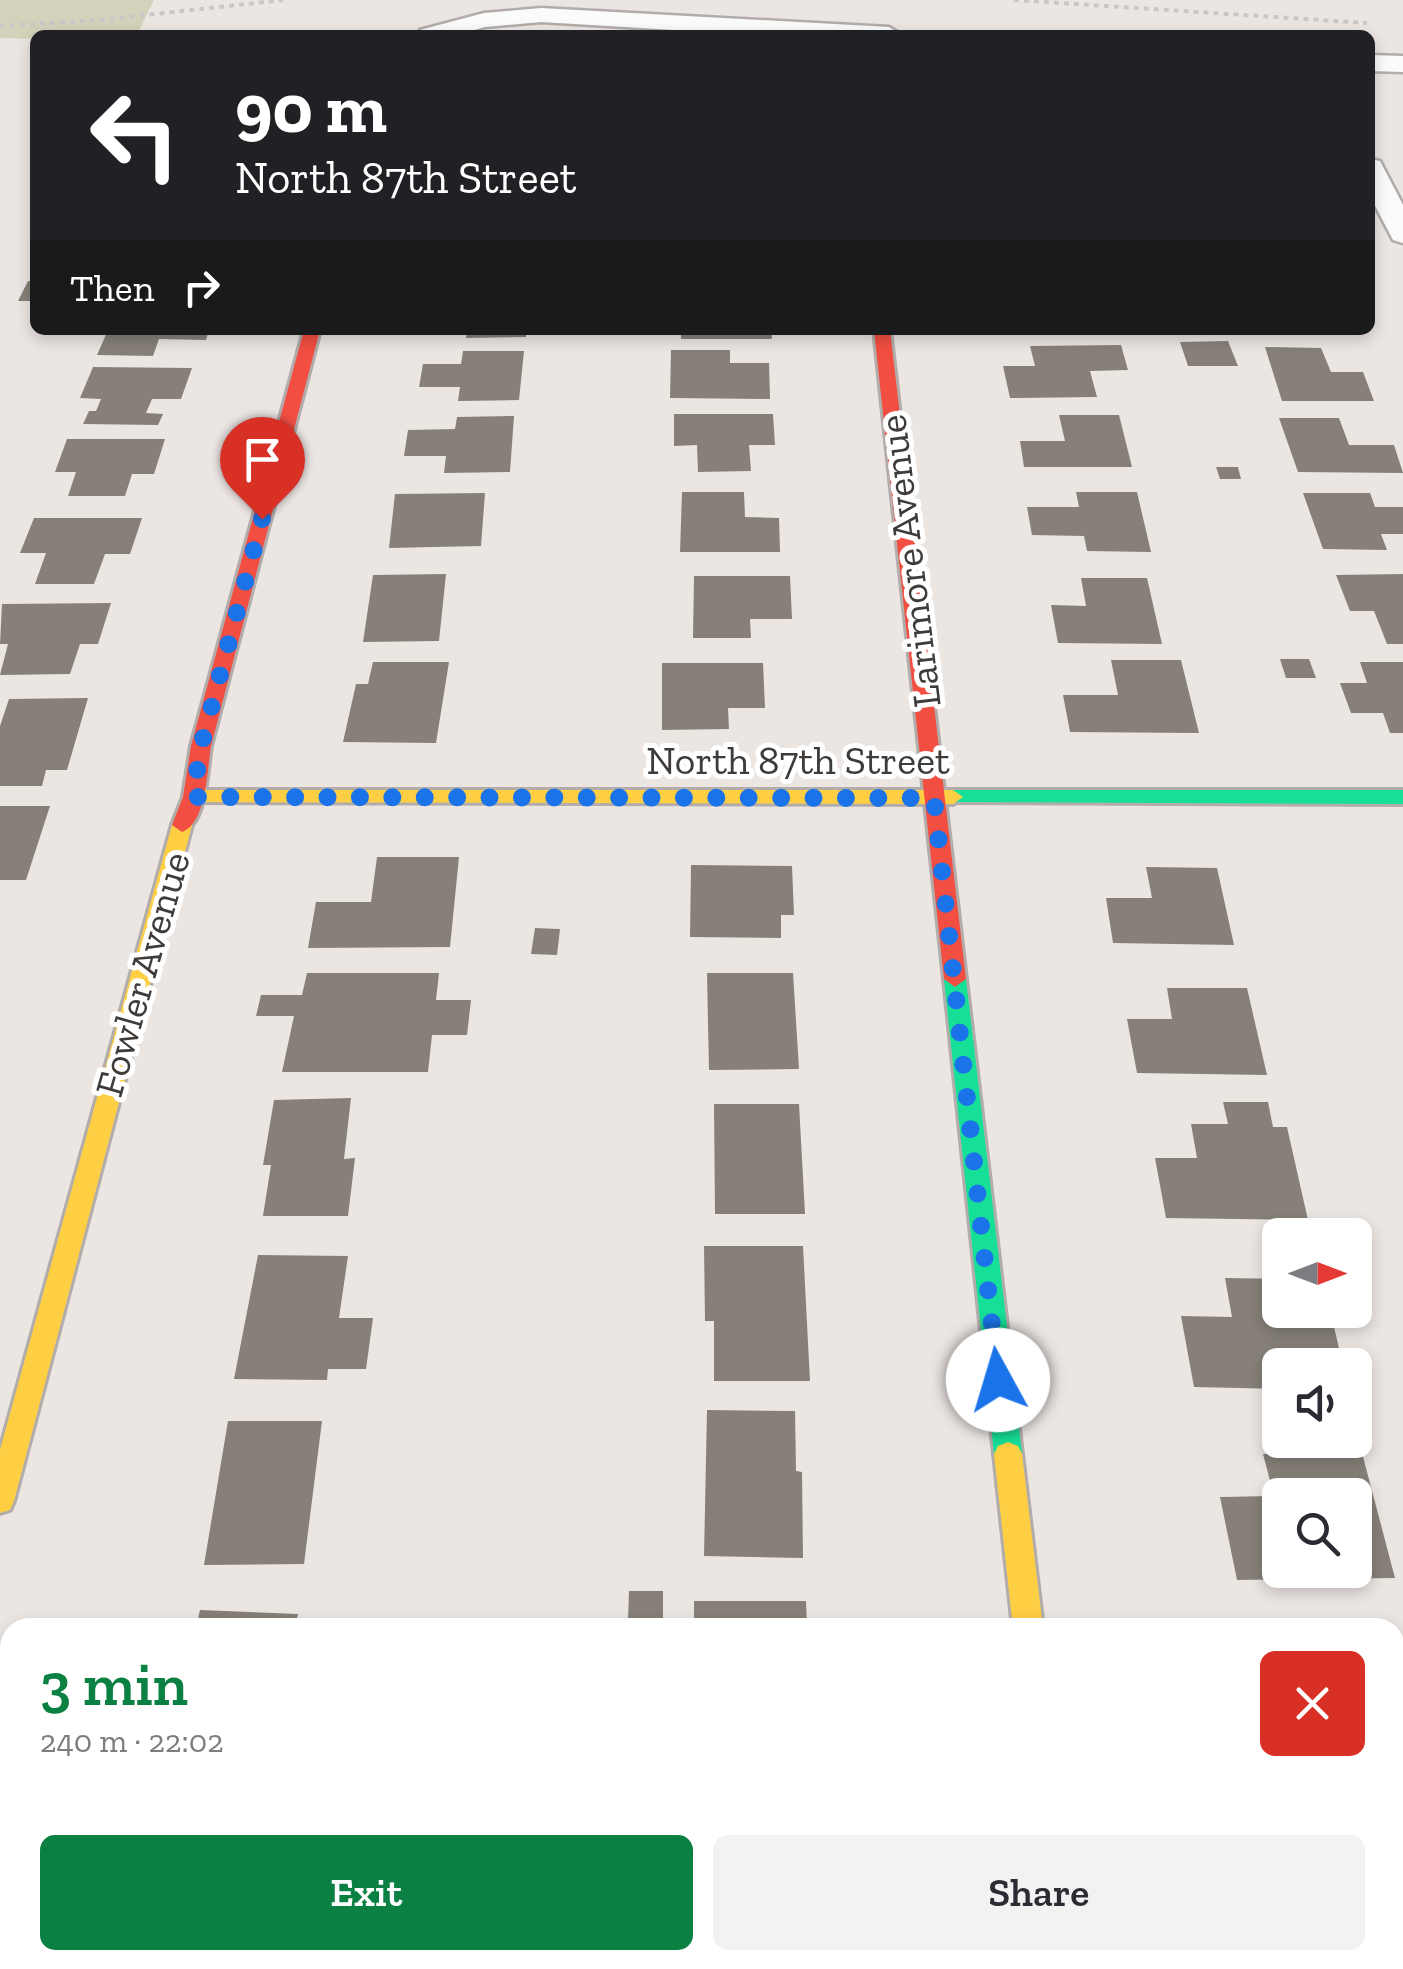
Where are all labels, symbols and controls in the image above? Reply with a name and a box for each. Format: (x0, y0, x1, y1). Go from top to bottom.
text: 90 m (235, 66, 387, 150)
icon: left (70, 70, 200, 200)
text: North 87th Street (235, 151, 577, 205)
icon: right (174, 260, 229, 315)
text: Then (70, 265, 154, 311)
street label: Larimore Avenue (867, 412, 951, 710)
pin (220, 417, 305, 520)
icon: arrive (235, 432, 290, 487)
street label: North 87th Street (646, 736, 950, 784)
street label: Fowler Avenue (84, 846, 200, 1102)
north arrow (1262, 1218, 1372, 1328)
map controls (1262, 1218, 1372, 1588)
position arrow (946, 1328, 1050, 1432)
button: sound (1262, 1348, 1372, 1458)
button: search (1262, 1478, 1372, 1588)
text: 3 min (40, 1648, 188, 1720)
button: close (1260, 1651, 1365, 1756)
text: 240 m · 22:02 (40, 1722, 224, 1760)
button: Exit (40, 1835, 693, 1950)
button: Share (713, 1835, 1365, 1950)

